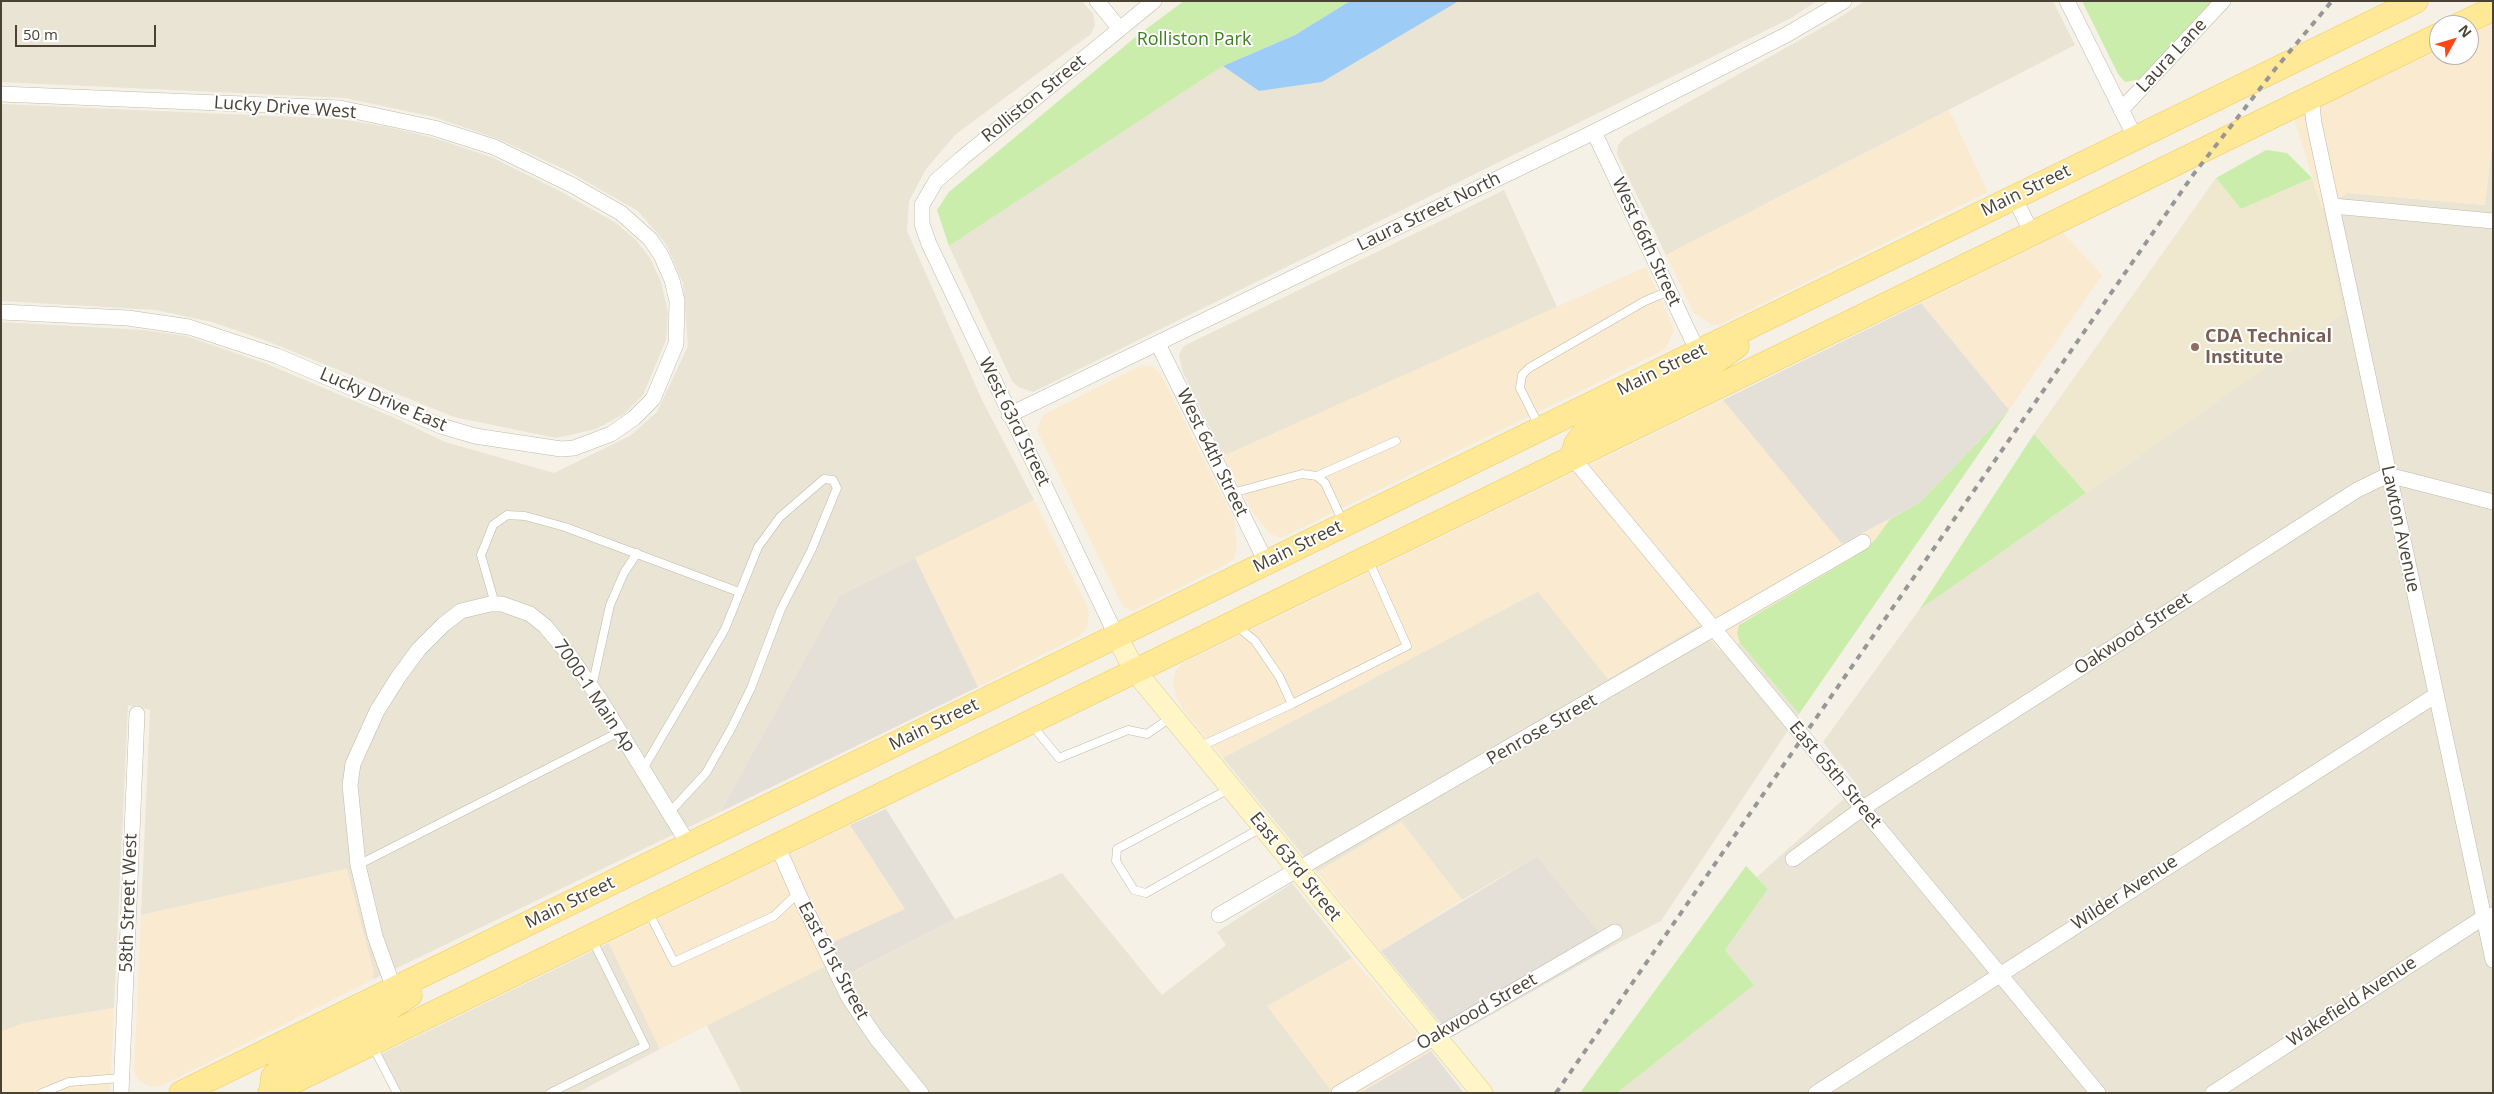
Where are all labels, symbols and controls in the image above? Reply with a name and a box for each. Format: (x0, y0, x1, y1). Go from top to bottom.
scale bar (18, 15, 159, 47)
street label: Laura Lane (2132, 15, 2212, 97)
north arrow (2429, 15, 2479, 65)
text: N (2454, 20, 2476, 41)
text: 50 m (23, 24, 58, 44)
park label: Rolliston Park (1137, 29, 1251, 51)
street label: Rolliston Street (978, 51, 1090, 147)
street label: Lucky Drive West (213, 92, 357, 124)
street label: Main Street (1978, 160, 2074, 222)
street label: Laura Street North (1354, 168, 1504, 256)
street label: West 66th Street (1607, 174, 1685, 310)
place label: CDA Technical Institute (2205, 326, 2332, 368)
street label: Main Street (1614, 339, 1710, 401)
marker: CDA Technical Institute (2189, 341, 2201, 353)
street label: West 63rd Street (974, 354, 1054, 490)
street label: Lucky Drive East (316, 364, 450, 436)
street label: West 64th Street (1172, 386, 1252, 520)
street label: Lawton Avenue (2376, 464, 2424, 594)
street label: Main Street (1250, 516, 1346, 578)
street label: Oakwood Street (2070, 588, 2196, 680)
street label: 7000-1 Main Ap (548, 636, 640, 756)
street label: Penrose Street (1483, 690, 1601, 770)
street label: Main Street (886, 694, 982, 756)
street label: East 65th Street (1784, 717, 1886, 833)
street label: East 63rd Street (1245, 808, 1345, 926)
street label: 58th Street West (116, 833, 142, 973)
street label: Wilder Avenue (2068, 851, 2182, 935)
street label: Main Street (522, 872, 618, 934)
street label: East 61st Street (793, 898, 873, 1024)
street label: Wakefield Avenue (2283, 952, 2421, 1052)
street label: Oakwood Street (1413, 969, 1541, 1055)

